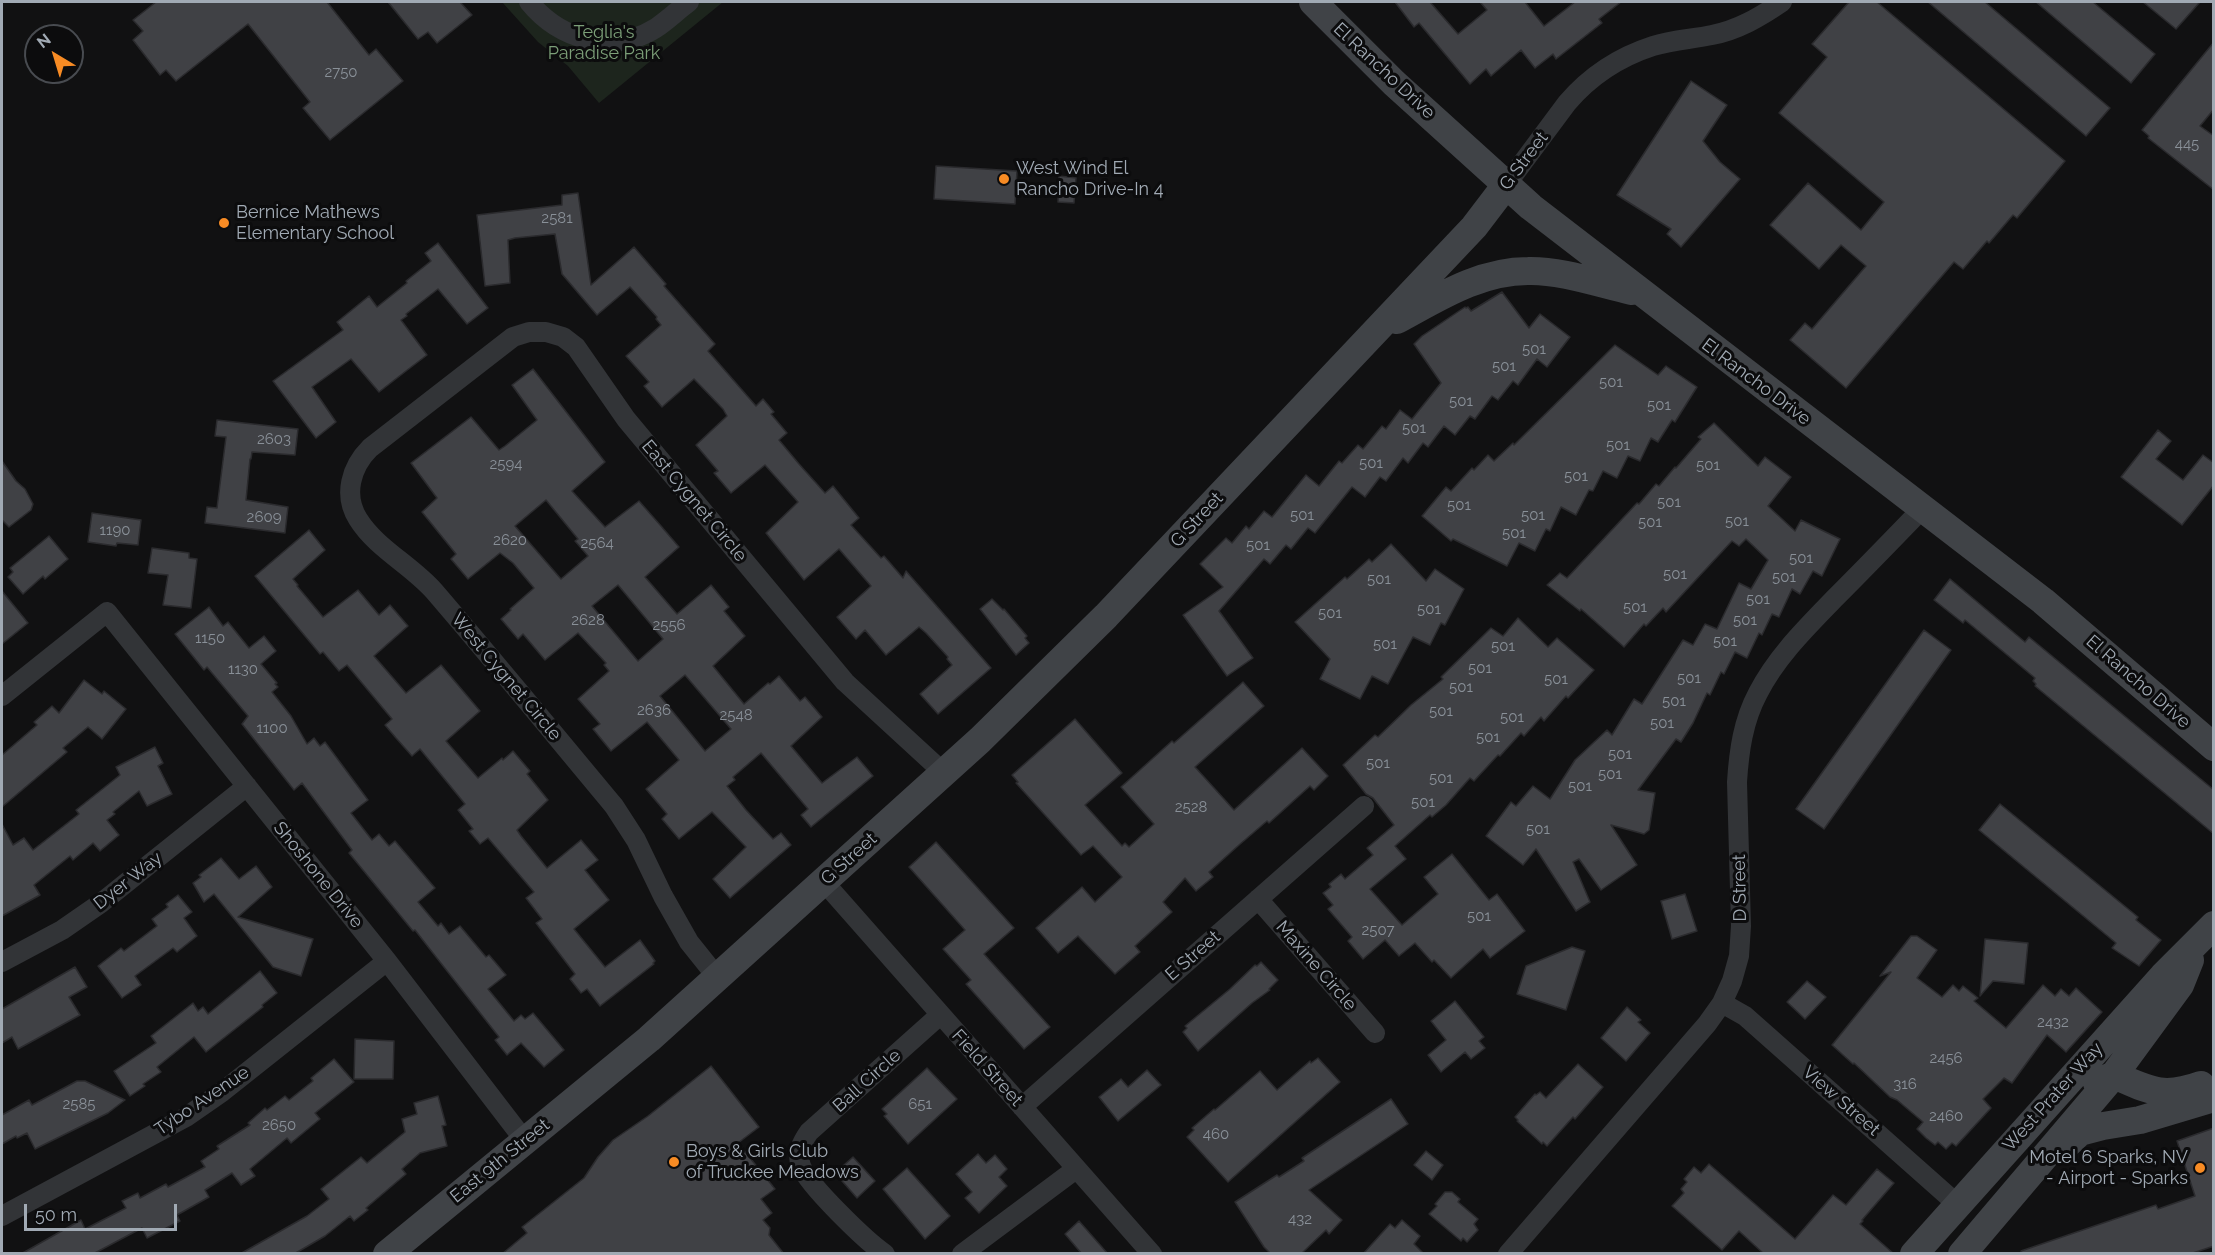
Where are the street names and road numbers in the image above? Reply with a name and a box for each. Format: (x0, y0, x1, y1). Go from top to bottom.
street label: El Rancho Drive (1329, 18, 1439, 124)
street label: G Street (1495, 128, 1553, 194)
street label: El Rancho Drive (1697, 334, 1815, 430)
street label: East Cygnet Circle (637, 436, 751, 566)
street label: G Street (1166, 488, 1228, 552)
street label: West Cygnet Circle (446, 609, 566, 745)
street label: El Rancho Drive (2081, 631, 2195, 733)
street label: Shoshone Drive (269, 817, 367, 933)
street label: G Street (817, 828, 881, 890)
street label: Dyer Way (89, 848, 167, 914)
street label: D Street (1729, 854, 1751, 922)
street label: Maxine Circle (1271, 917, 1361, 1015)
street label: E Street (1161, 926, 1225, 986)
street label: Field Street (947, 1025, 1027, 1111)
street label: West Prater Way (1998, 1038, 2108, 1156)
street label: Ball Circle (829, 1045, 905, 1117)
street label: View Street (1798, 1061, 1884, 1141)
street label: Tybo Avenue (151, 1062, 253, 1140)
street label: East 9th Street (446, 1114, 554, 1208)

